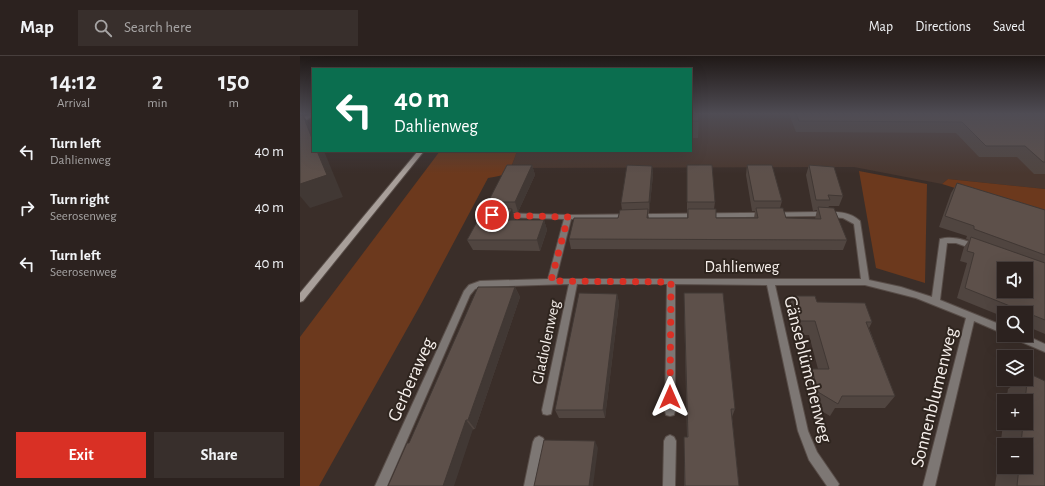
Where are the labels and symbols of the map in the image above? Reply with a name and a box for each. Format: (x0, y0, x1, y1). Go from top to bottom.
pin (475, 198, 509, 232)
street label: Dahlienweg (705, 259, 780, 275)
street label: Gänseblümchenweg (780, 294, 835, 445)
street label: Gladiolenweg (529, 298, 563, 386)
street label: Sonnenblumenweg (908, 325, 961, 469)
street label: Gerberaweg (385, 334, 439, 424)
position arrow (649, 376, 691, 418)

